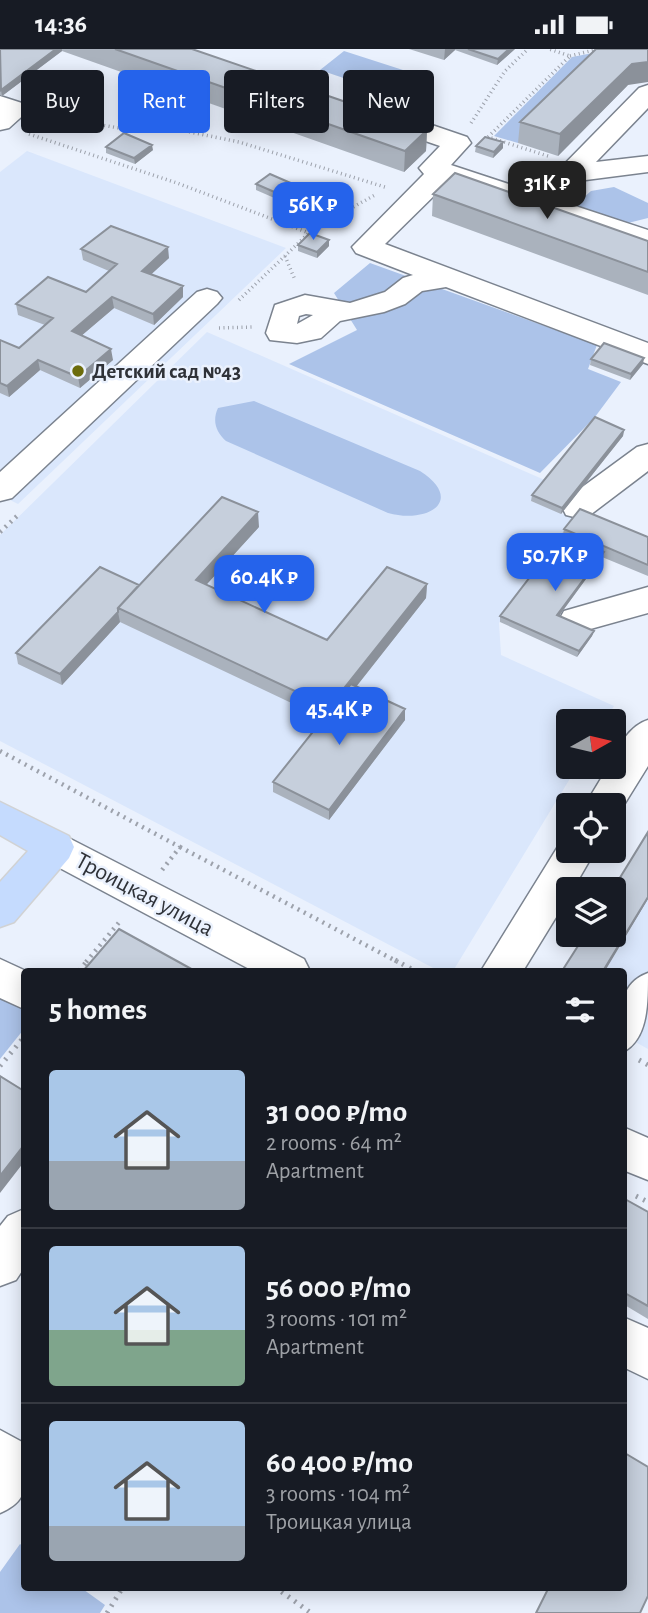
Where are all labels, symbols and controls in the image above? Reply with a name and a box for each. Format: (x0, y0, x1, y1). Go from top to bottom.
text: 14:36 (35, 11, 87, 37)
chip: Buy (21, 70, 104, 133)
chip: Rent (118, 70, 210, 133)
chip: Filters (224, 70, 329, 133)
chip: New (343, 70, 434, 133)
pin: 31K ₽ (498, 162, 596, 221)
text: 31K ₽ (524, 172, 570, 195)
pin: 56K ₽ (264, 183, 362, 242)
text: 56K ₽ (289, 193, 337, 216)
place label: Детский сад №43 (92, 361, 241, 382)
marker: Детский сад №43 (70, 363, 86, 379)
pin: 50.7K ₽ (490, 533, 620, 593)
text: 50.7K ₽ (523, 544, 587, 567)
pin: 60.4K ₽ (199, 555, 329, 615)
text: 60.4K ₽ (230, 566, 298, 589)
pin: 45.4K ₽ (274, 687, 404, 747)
text: 45.4K ₽ (306, 698, 372, 721)
north arrow (556, 709, 626, 779)
map controls (556, 709, 626, 947)
button: locate (556, 793, 626, 863)
street label: Троицкая улица (72, 849, 217, 941)
button: layers (556, 877, 626, 947)
icon: filters (561, 991, 599, 1029)
text: 5 homes (49, 995, 147, 1025)
text: 31 000 ₽/mo (266, 1097, 407, 1127)
icon: home (105, 1098, 189, 1182)
text: 2 rooms · 64 m² (266, 1132, 402, 1155)
text: Apartment (266, 1160, 364, 1183)
text: 56 000 ₽/mo (266, 1273, 411, 1303)
icon: home (105, 1274, 189, 1358)
text: 3 rooms · 101 m² (266, 1308, 407, 1331)
text: Apartment (266, 1336, 364, 1359)
text: 60 400 ₽/mo (266, 1448, 413, 1478)
icon: home (105, 1449, 189, 1533)
text: 3 rooms · 104 m² (266, 1483, 410, 1506)
text: Троицкая улица (266, 1511, 412, 1534)

